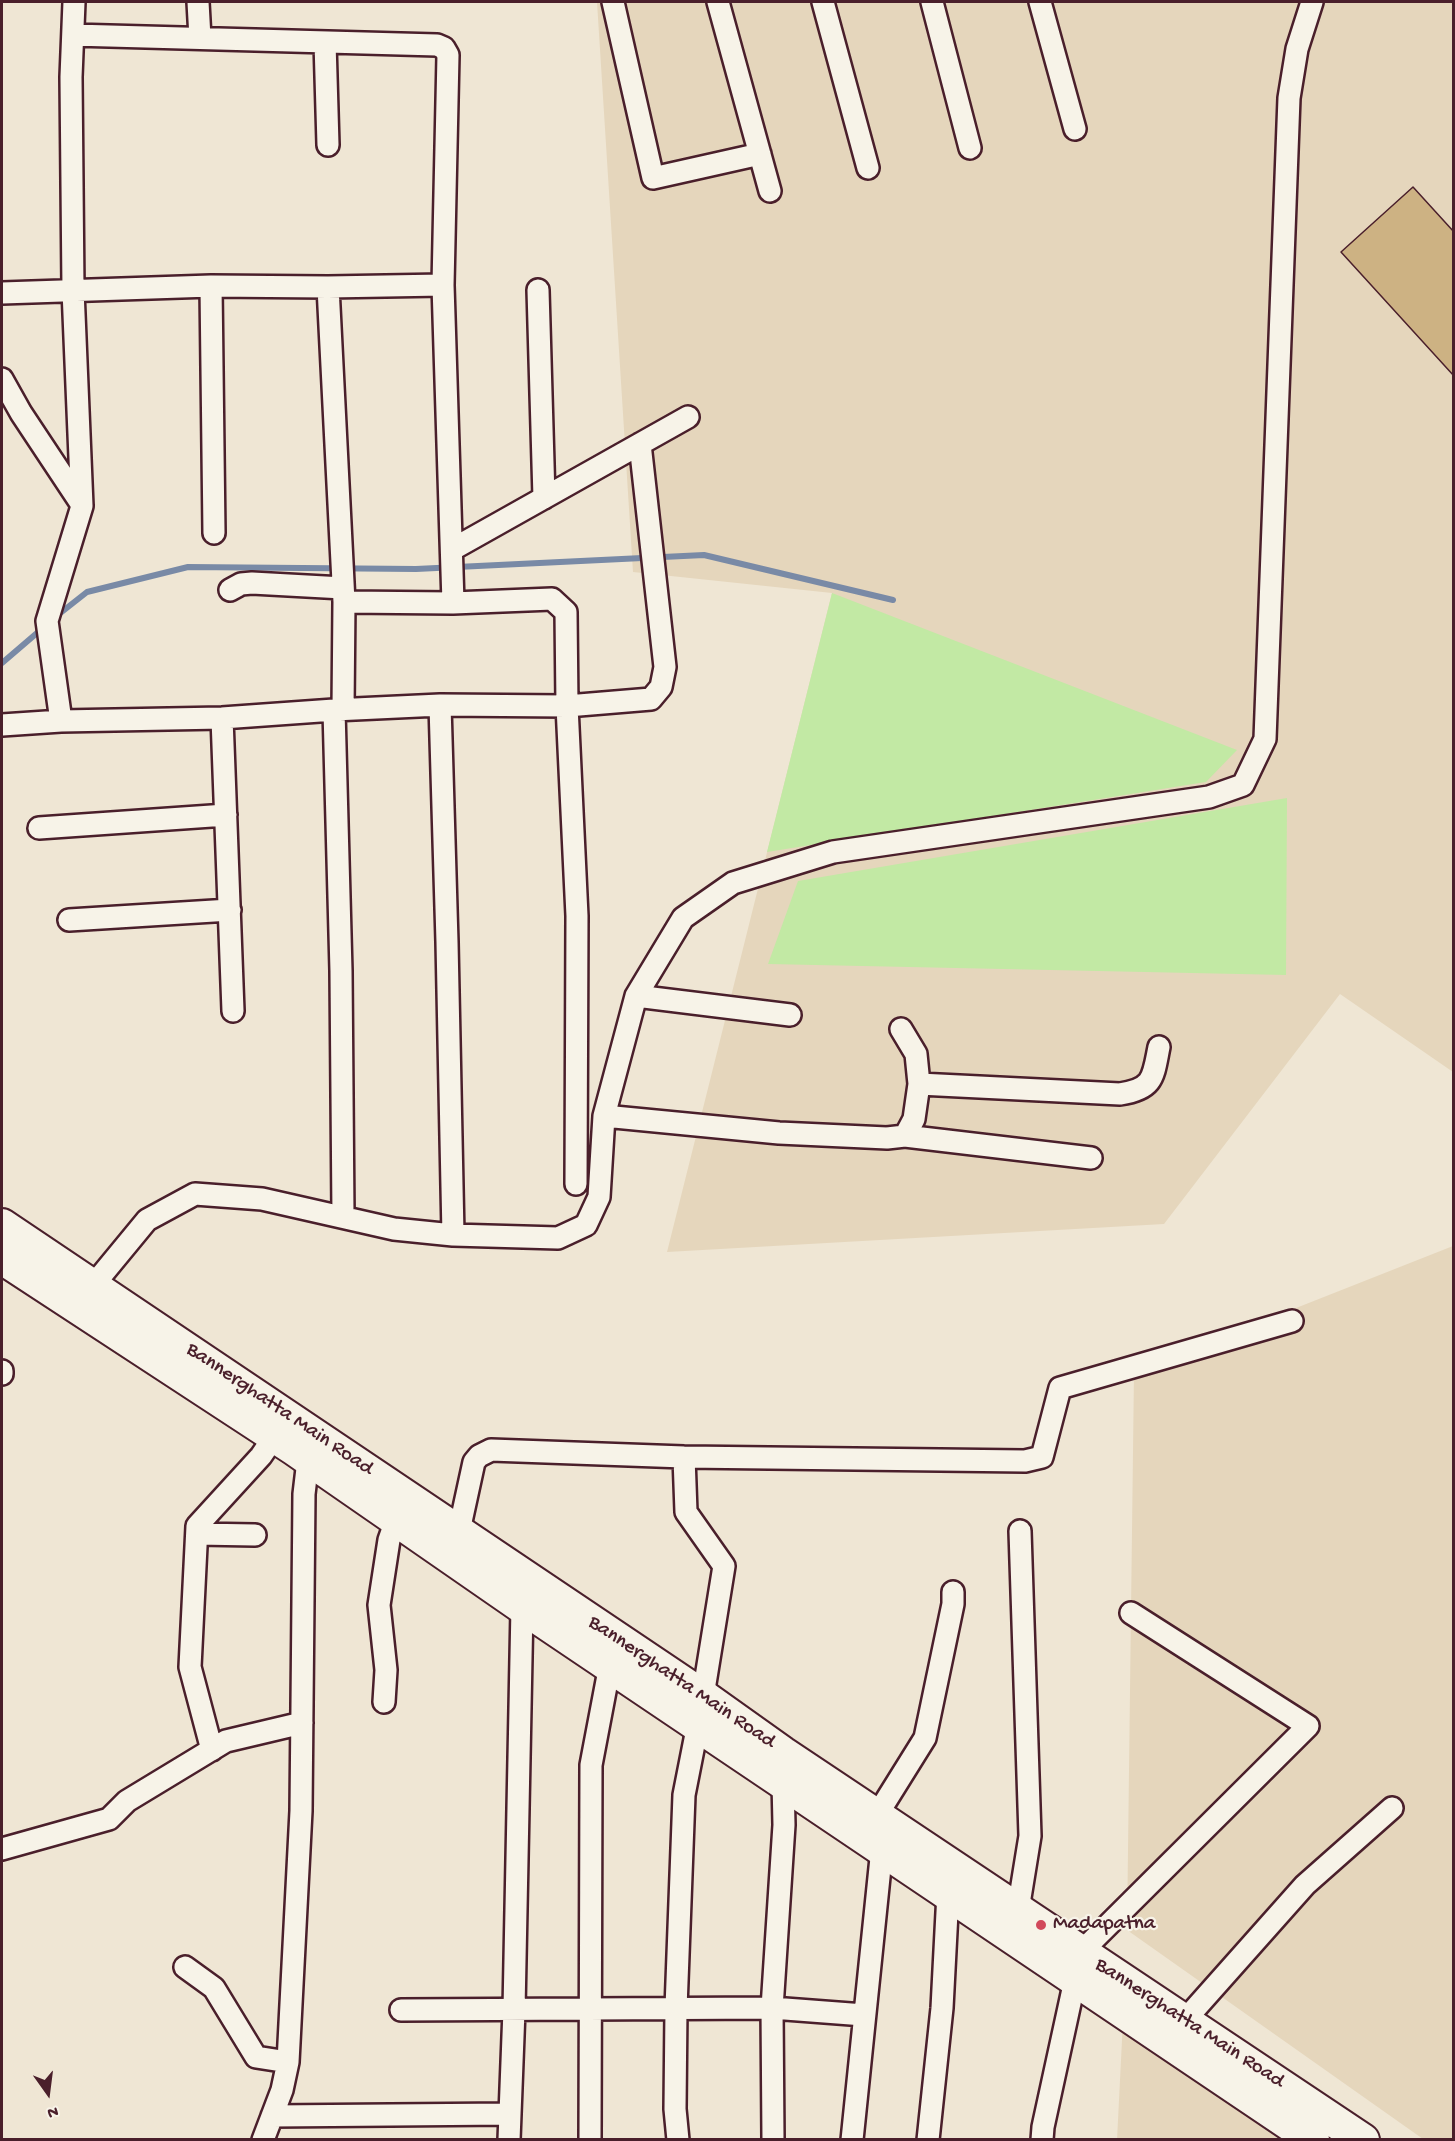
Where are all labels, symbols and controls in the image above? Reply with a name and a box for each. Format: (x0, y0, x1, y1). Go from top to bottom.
street label: Bannerghatta Main Road (180, 1338, 378, 1482)
street label: Bannerghatta Main Road (582, 1611, 780, 1755)
place label: Madapatna (1053, 1912, 1155, 1938)
marker: Madapatna (1034, 1918, 1048, 1932)
street label: Bannerghatta Main Road (1090, 1953, 1288, 2095)
north arrow (18, 2063, 78, 2123)
text: N (45, 2100, 60, 2121)

